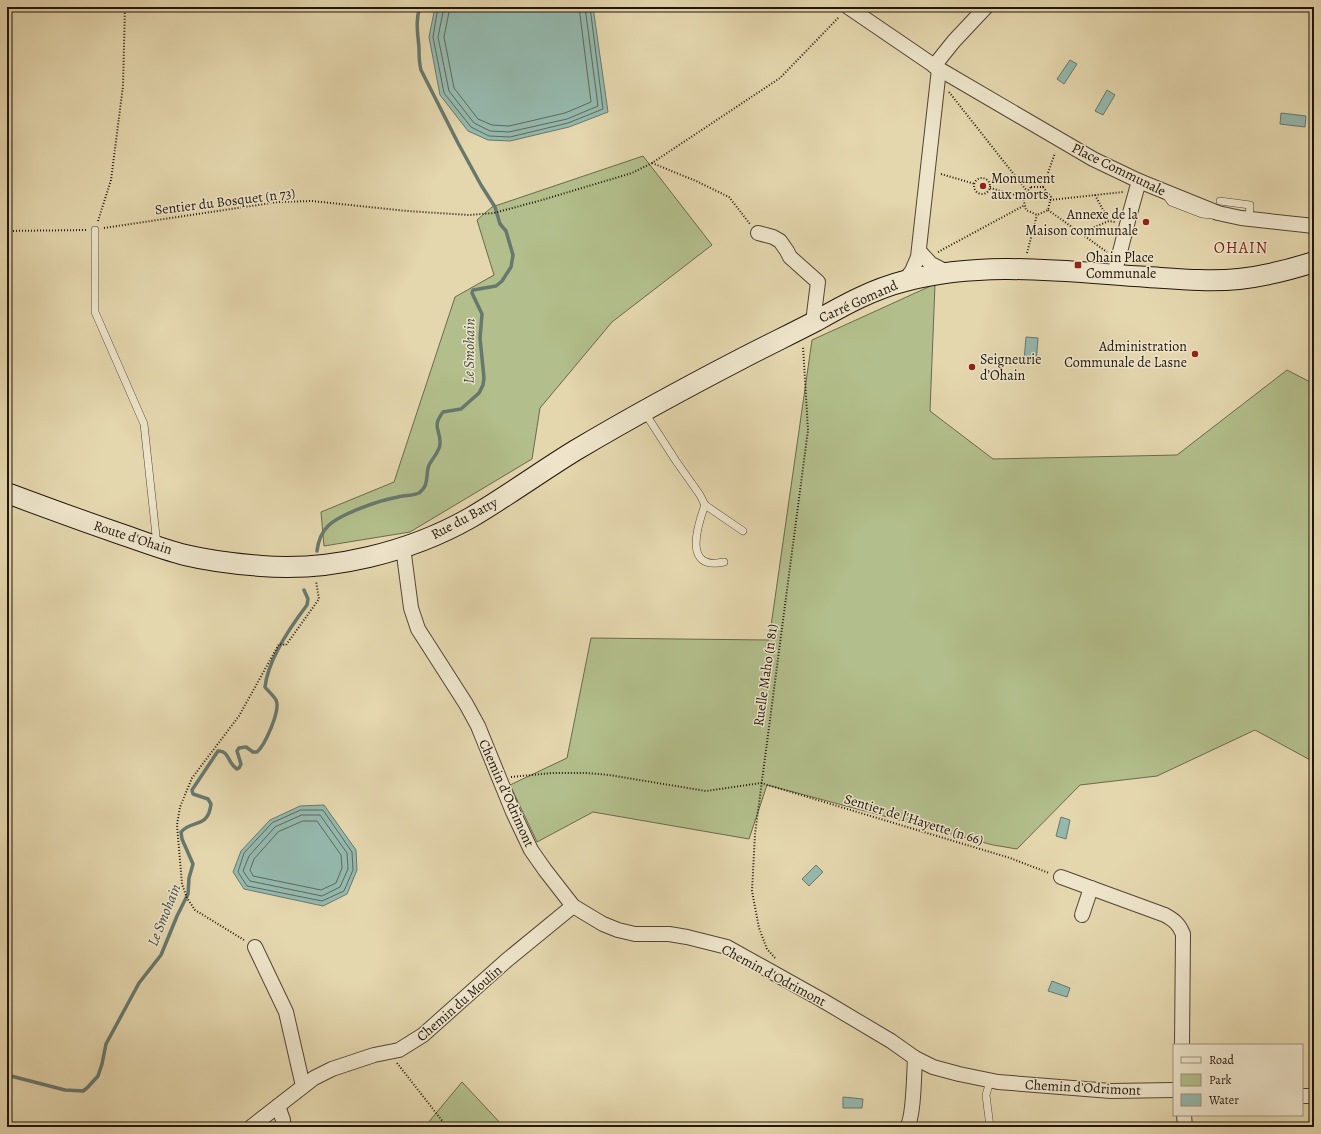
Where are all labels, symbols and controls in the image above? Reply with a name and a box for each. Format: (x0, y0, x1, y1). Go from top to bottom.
street label: Place Communale (1068, 138, 1169, 200)
place label: Monument aux morts (991, 169, 1055, 204)
marker: Monument aux morts (978, 181, 988, 191)
street label: Sentier du Bosquet (n 73) (154, 183, 296, 220)
place label: Annexe de la Maison communale (1025, 205, 1138, 240)
marker: Annexe de la Maison communale (1141, 217, 1151, 227)
district label: OHAIN (1214, 237, 1268, 259)
place label: Ohain Place Communale (1086, 248, 1156, 283)
marker: Ohain Place Communale (1073, 260, 1083, 270)
street label: Carré Gomand (816, 275, 901, 327)
water label: Le Smohain (458, 318, 480, 384)
place label: Administration Communale de Lasne (1064, 337, 1187, 372)
marker: Administration Communale de Lasne (1190, 349, 1200, 359)
place label: Seigneurie d’Ohain (980, 350, 1041, 385)
marker: Seigneurie d’Ohain (967, 362, 977, 372)
street label: Rue du Batty (428, 493, 502, 544)
street label: Route d'Ohain (91, 516, 175, 559)
street label: Ruelle Maho (n 81) (749, 623, 782, 727)
street label: Chemin d'Odrimont (474, 736, 539, 850)
street label: Sentier de l'Hayette (n 66) (842, 789, 986, 850)
water label: Le Smohain (142, 881, 186, 949)
street label: Chemin d'Odrimont (718, 940, 830, 1011)
street label: Chemin du Moulin (413, 961, 506, 1046)
legend (1173, 1044, 1303, 1116)
text: Road (1209, 1052, 1235, 1068)
text: Park (1209, 1072, 1232, 1088)
street label: Chemin d'Odrimont (1025, 1075, 1142, 1100)
text: Water (1208, 1092, 1239, 1108)

